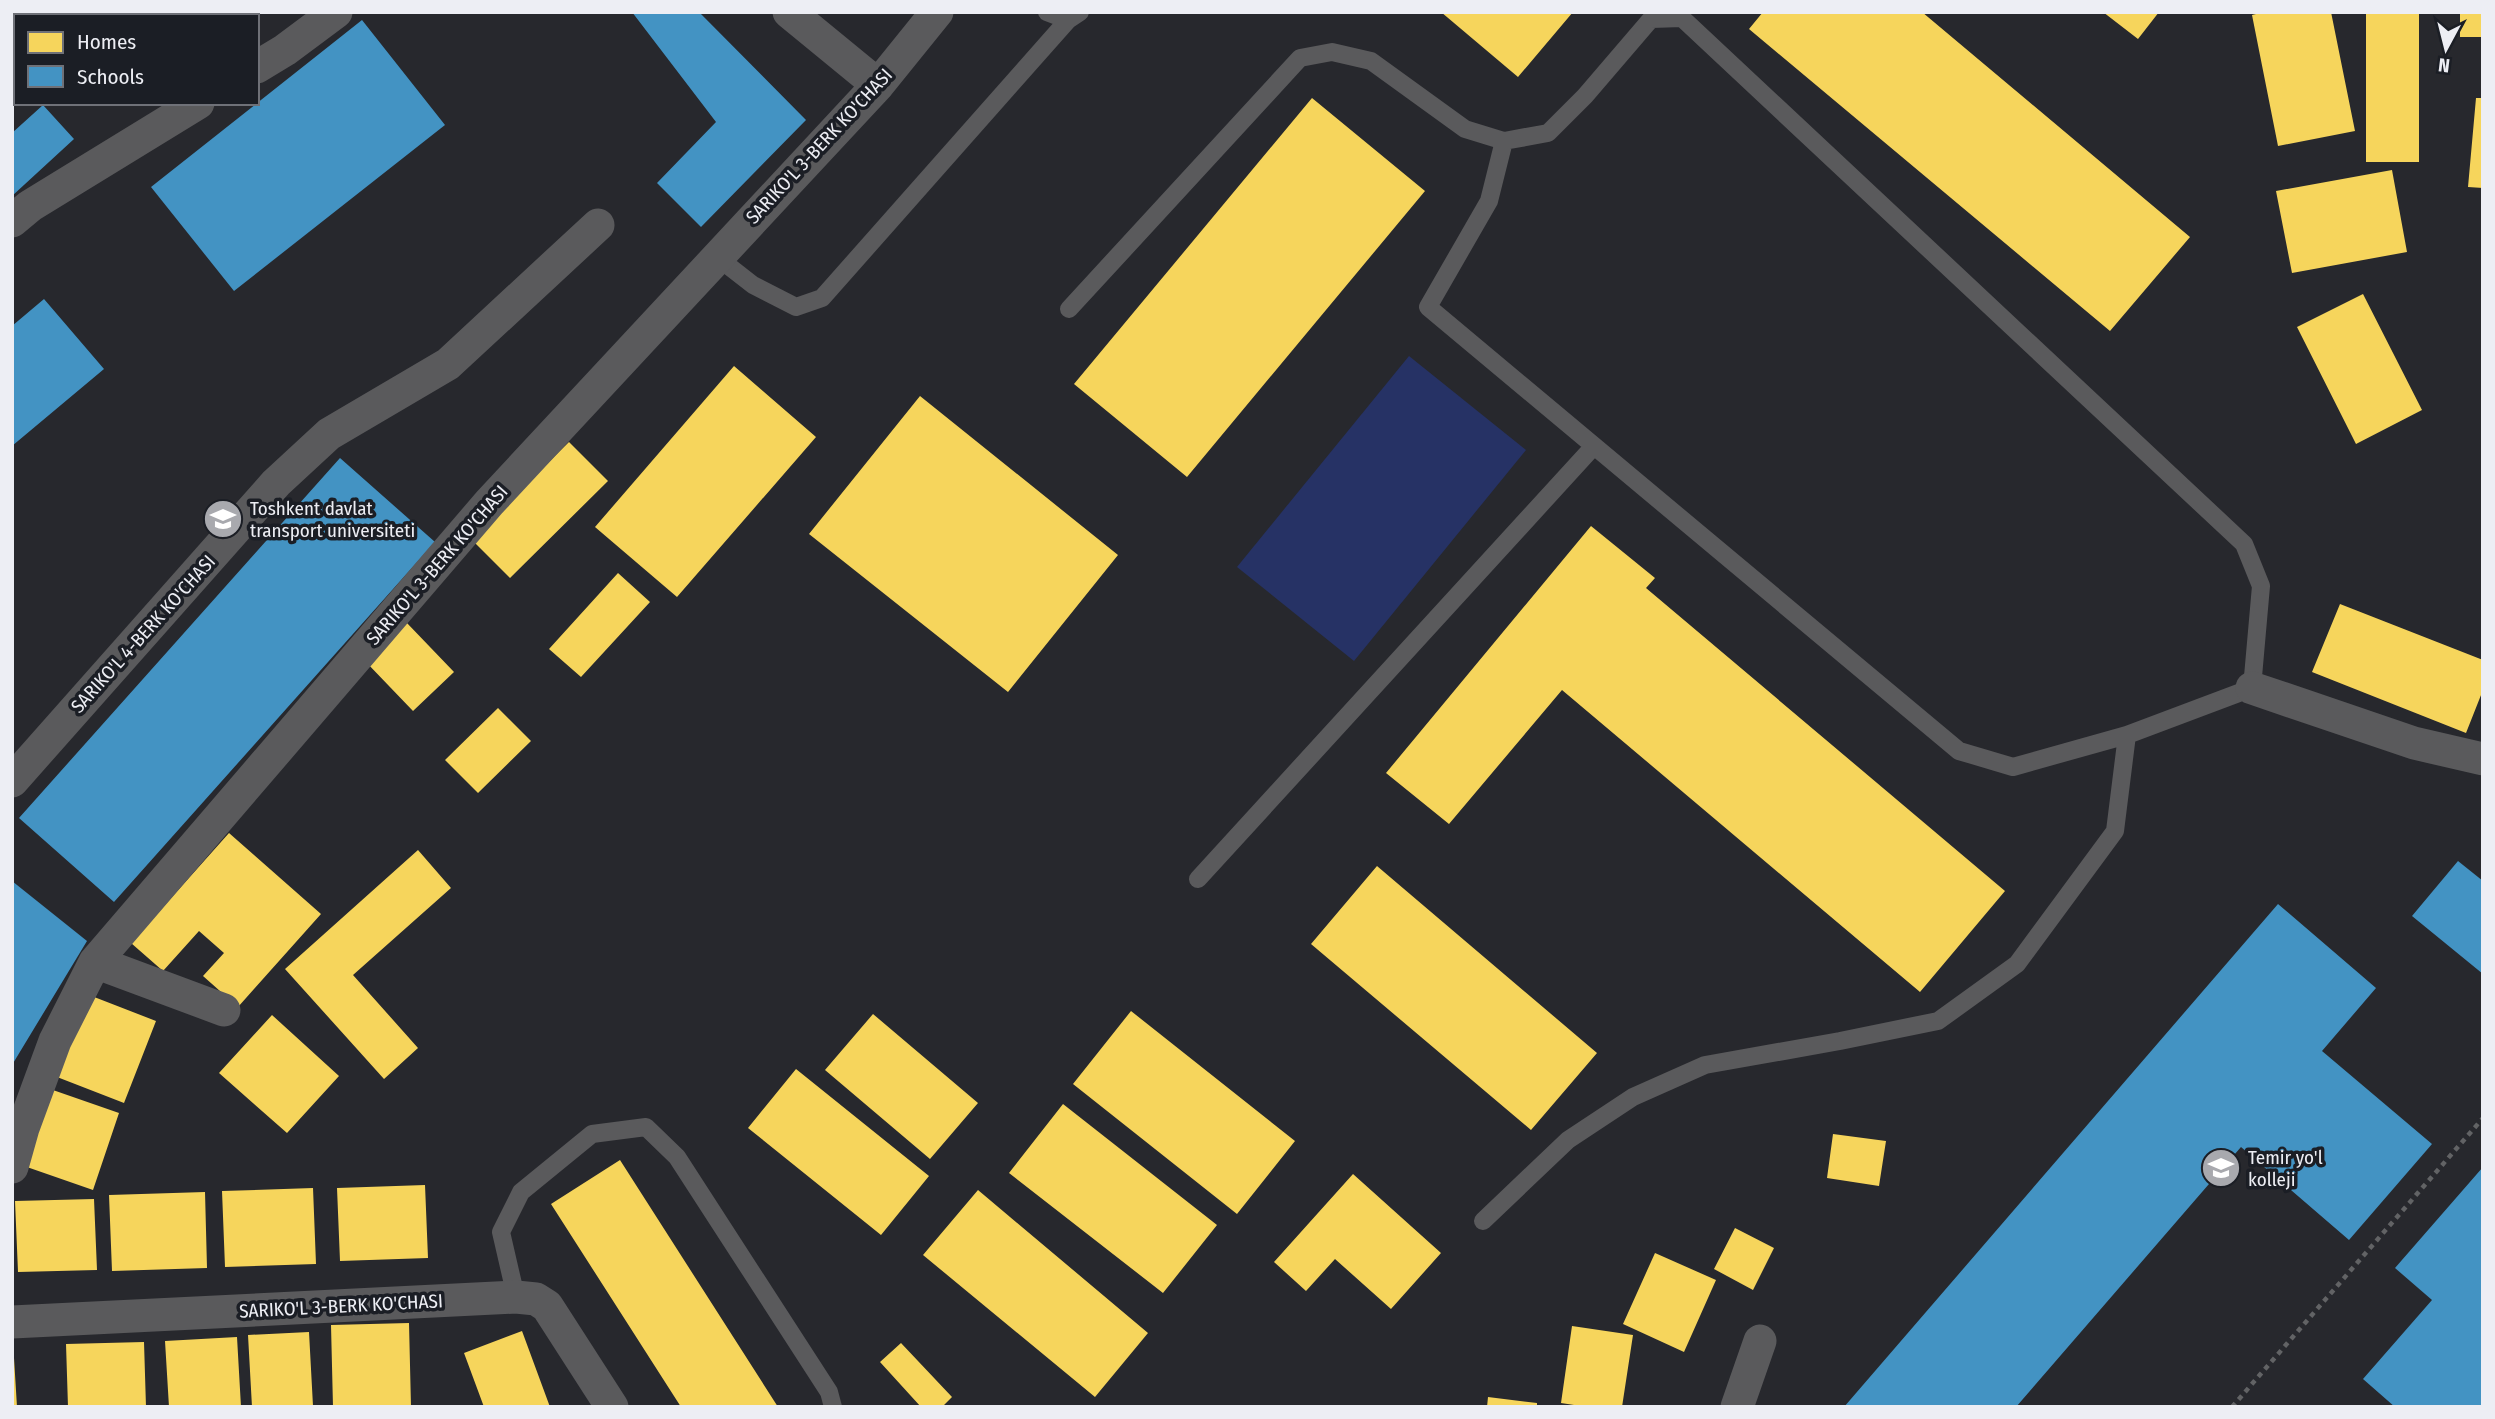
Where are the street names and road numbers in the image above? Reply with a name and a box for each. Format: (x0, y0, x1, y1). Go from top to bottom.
street label: SARIKO'L 3-BERK KO'CHASI (741, 64, 897, 228)
street label: SARIKO'L 3-BERK KO'CHASI (361, 480, 513, 650)
street label: SARIKO'L 4-BERK KO'CHASI (66, 550, 220, 718)
street label: SARIKO'L 3-BERK KO'CHASI (239, 1289, 443, 1323)

